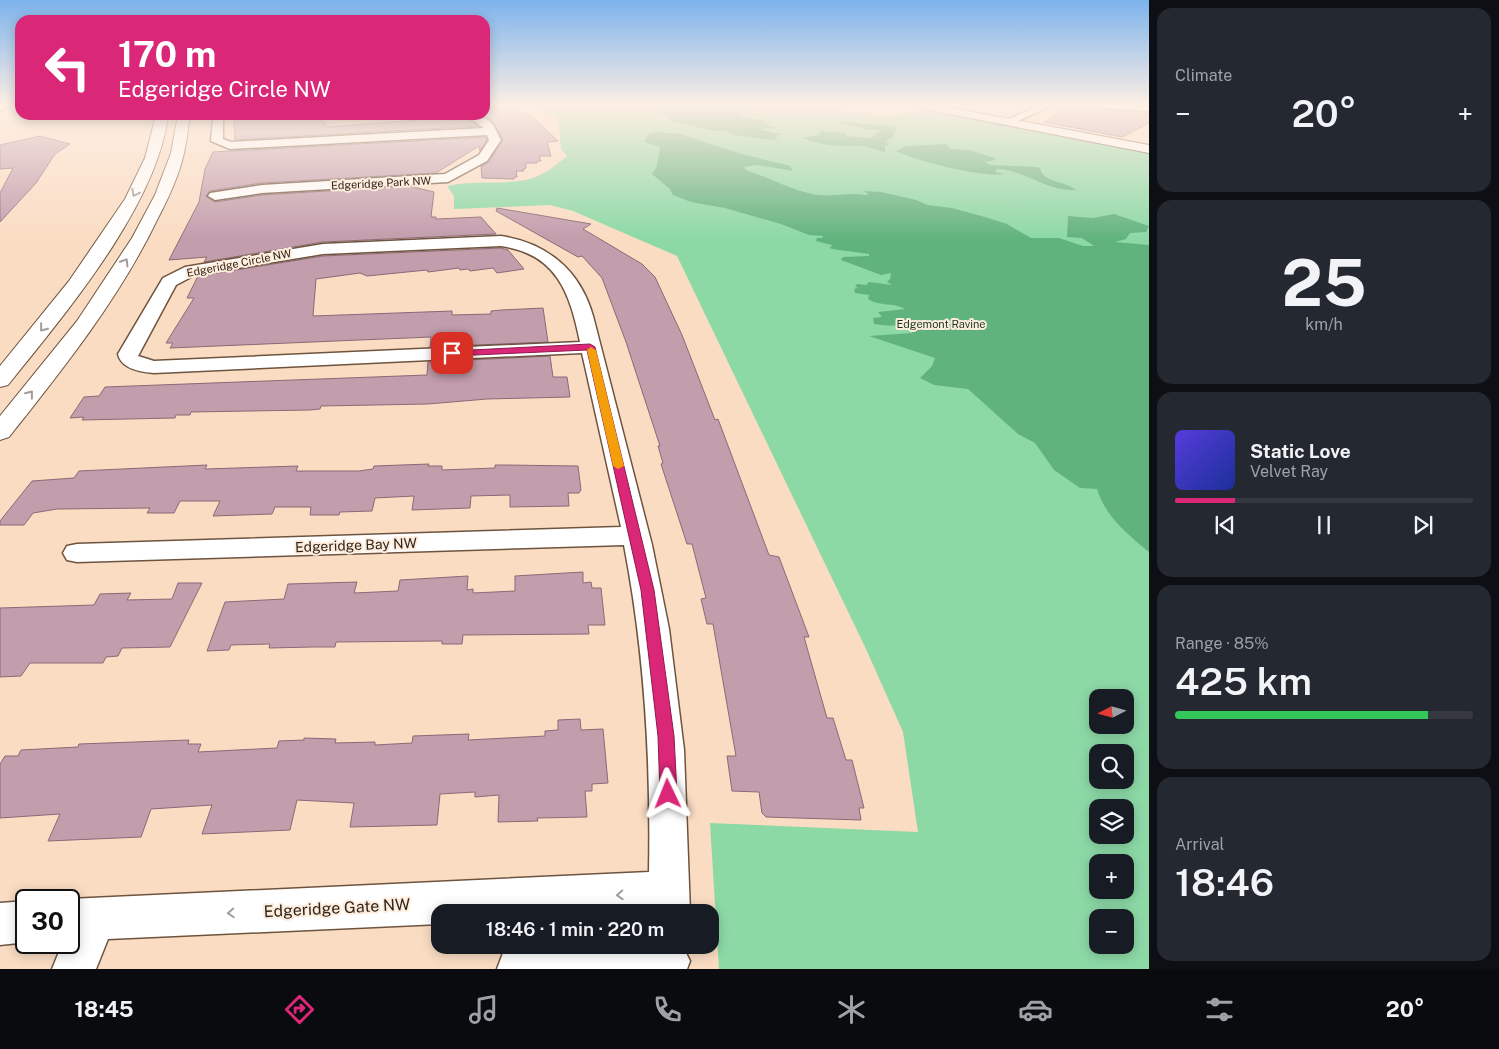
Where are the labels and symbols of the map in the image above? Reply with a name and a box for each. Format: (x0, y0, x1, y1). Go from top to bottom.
street label: Edgeridge Park NW (331, 174, 432, 192)
one-way arrow (131, 188, 141, 197)
street label: Edgeridge Circle NW (186, 247, 293, 279)
one-way arrow (119, 258, 128, 267)
park label: Edgemont Ravine (896, 318, 986, 330)
one-way arrow (40, 322, 49, 331)
pin (431, 332, 473, 374)
one-way arrow (25, 390, 34, 399)
street label: Edgeridge Bay NW (295, 535, 418, 555)
north arrow (1089, 689, 1134, 734)
position arrow (641, 767, 693, 819)
speed limit sign: 30 (15, 889, 80, 954)
one-way arrow (616, 889, 624, 900)
street label: Edgeridge Gate NW (263, 895, 411, 921)
one-way arrow (226, 907, 234, 918)

